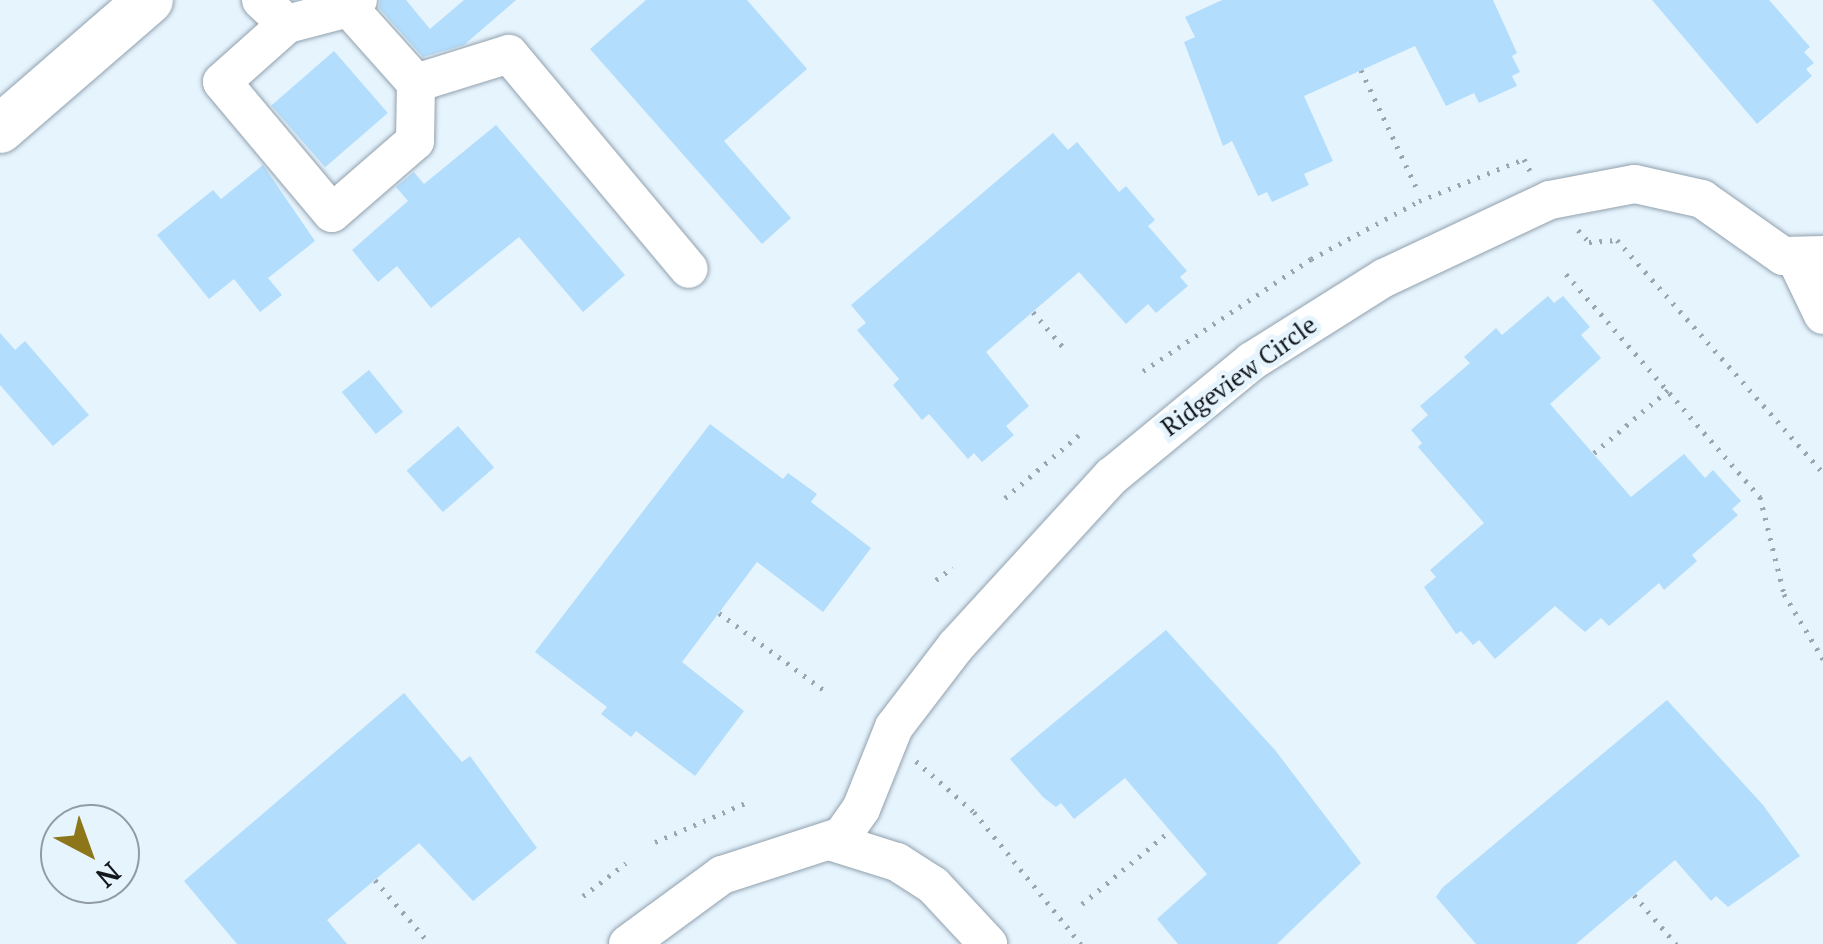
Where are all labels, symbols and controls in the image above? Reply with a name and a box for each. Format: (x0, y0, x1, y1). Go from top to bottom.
street label: Ridgeview Circle (1156, 310, 1322, 442)
north arrow (40, 804, 140, 904)
text: N (89, 855, 129, 896)

